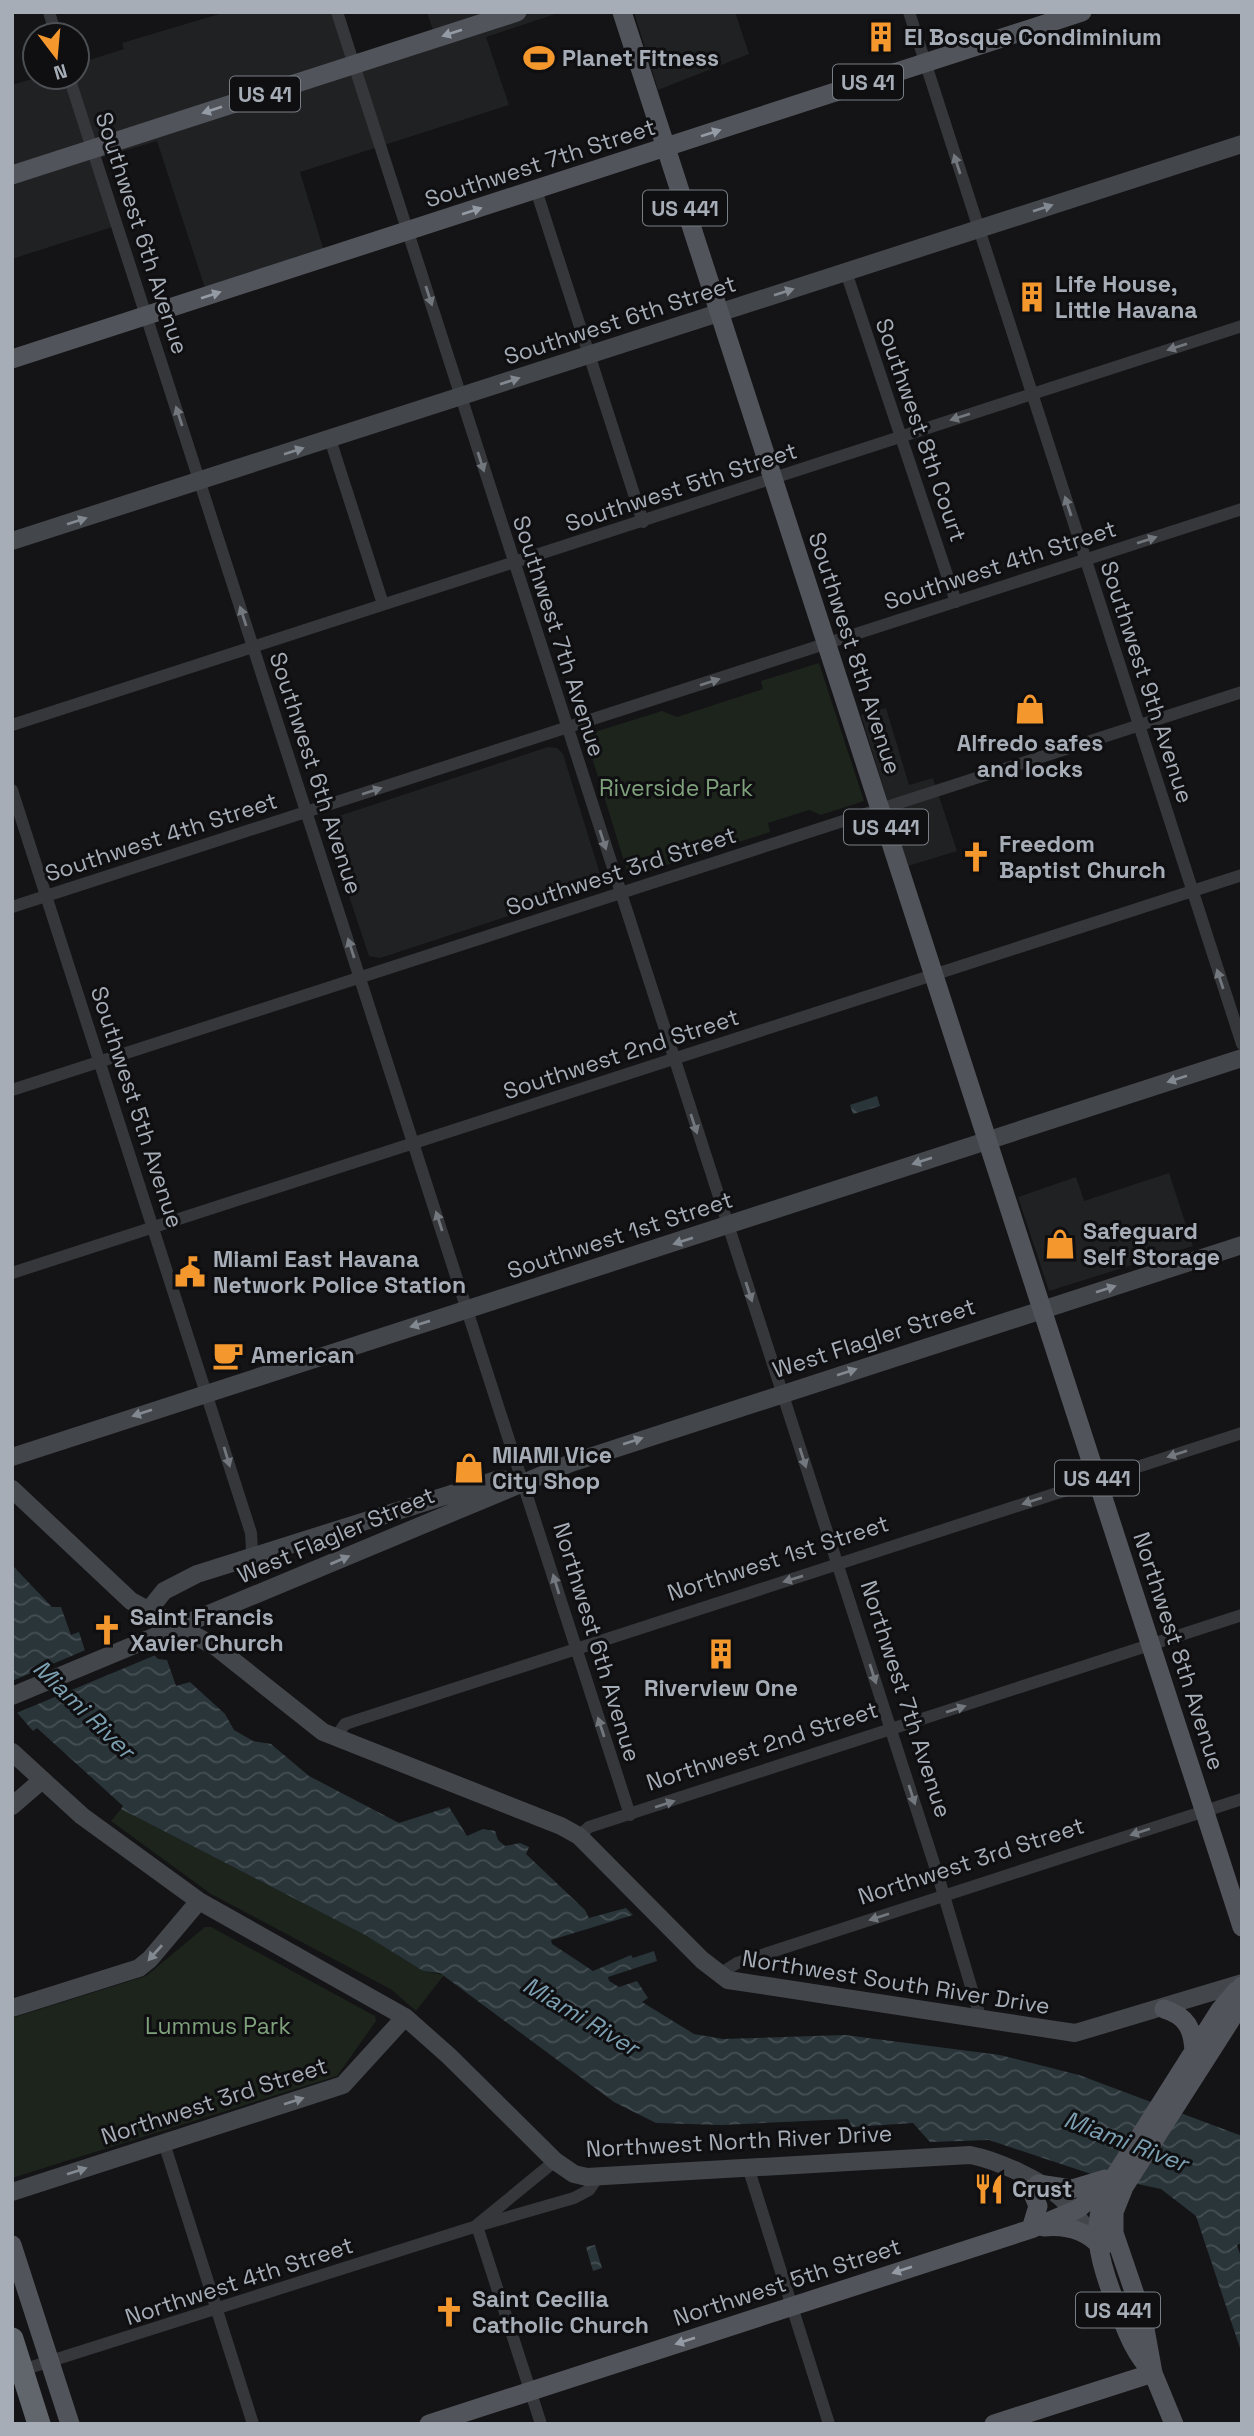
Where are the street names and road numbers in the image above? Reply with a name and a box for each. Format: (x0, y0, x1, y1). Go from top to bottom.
road number: US 41 (833, 64, 903, 100)
road number: US 41 (230, 76, 300, 112)
street label: Southwest 6th Avenue (89, 108, 195, 358)
street label: Southwest 7th Street (421, 112, 659, 214)
road number: US 441 (643, 190, 727, 226)
street label: Southwest 6th Street (500, 268, 740, 372)
street label: Southwest 8th Court (869, 314, 973, 546)
street label: Southwest 5th Street (561, 435, 801, 539)
street label: Southwest 7th Avenue (506, 512, 612, 760)
street label: Southwest 4th Street (880, 513, 1120, 617)
street label: Southwest 8th Avenue (802, 528, 908, 778)
street label: Southwest 9th Avenue (1094, 557, 1200, 807)
street label: Southwest 6th Avenue (263, 648, 369, 898)
street label: Southwest 4th Street (41, 785, 281, 889)
road number: US 441 (844, 810, 928, 844)
street label: Southwest 3rd Street (502, 820, 740, 922)
street label: Southwest 5th Avenue (84, 982, 190, 1232)
street label: Southwest 2nd Street (499, 1002, 743, 1106)
street label: Southwest 1st Street (503, 1184, 737, 1286)
street label: West Flagler Street (769, 1291, 979, 1385)
road number: US 441 (1055, 1460, 1139, 1496)
street label: West Flagler Street (233, 1480, 439, 1590)
street label: Northwest 1st Street (663, 1508, 893, 1608)
street label: Northwest 6th Avenue (546, 1519, 648, 1765)
street label: Northwest 8th Avenue (1126, 1528, 1232, 1774)
street label: Northwest 7th Avenue (854, 1577, 958, 1821)
street label: Northwest 2nd Street (642, 1694, 882, 1798)
street label: Northwest 3rd Street (854, 1810, 1088, 1912)
street label: Northwest South River Drive (740, 1943, 1052, 2021)
street label: Northwest 3rd Street (97, 2050, 331, 2152)
street label: Northwest North River Drive (585, 2118, 893, 2164)
street label: Northwest 4th Street (121, 2230, 357, 2332)
street label: Northwest 5th Street (669, 2231, 905, 2333)
road number: US 441 (1076, 2292, 1160, 2328)

